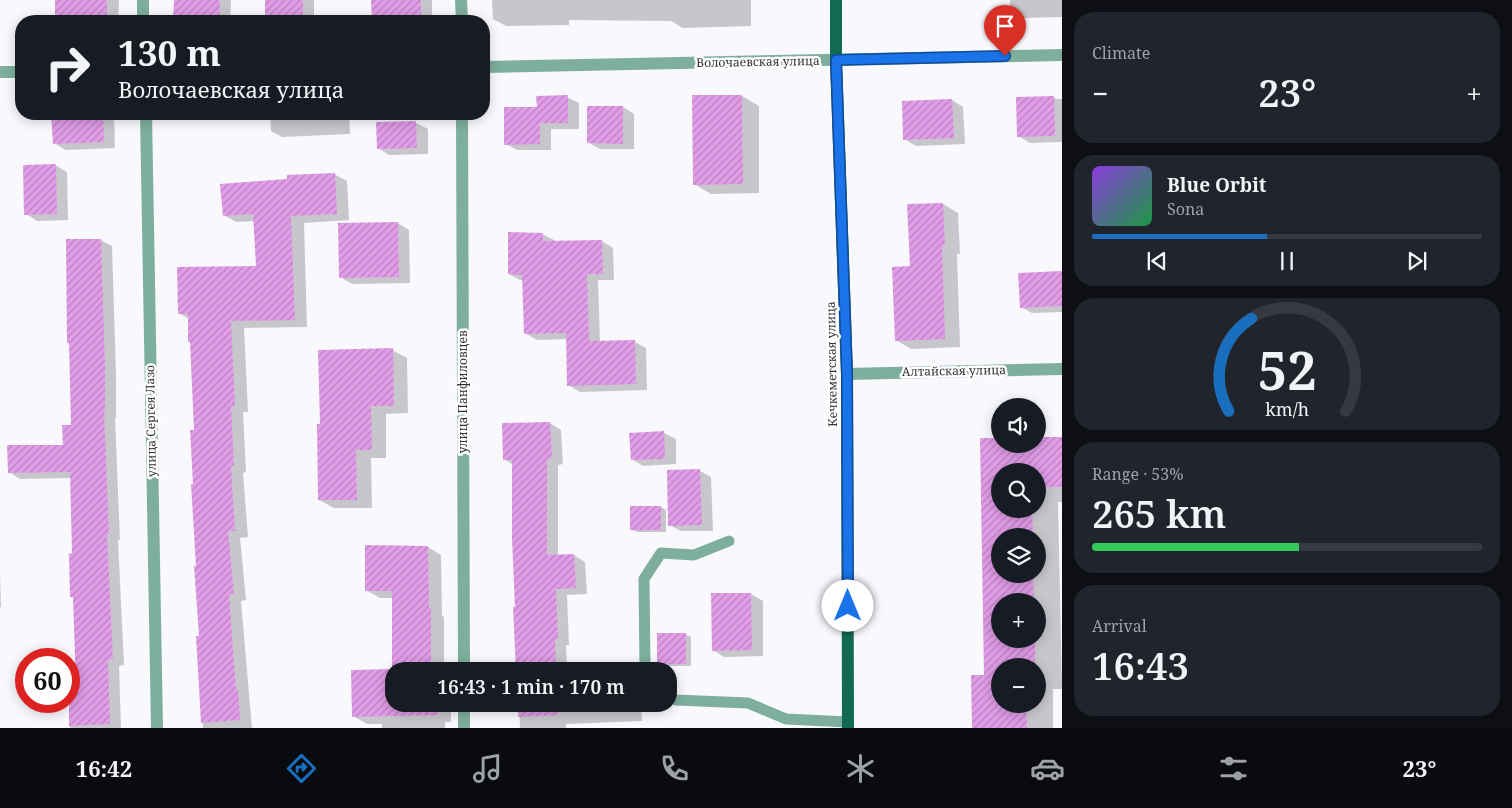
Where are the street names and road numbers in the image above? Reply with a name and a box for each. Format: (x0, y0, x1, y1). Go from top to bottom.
street label: Волочаевская улица (696, 52, 820, 71)
street label: Кечкеметская улица (822, 301, 841, 427)
street label: улица Панфиловцев (454, 330, 471, 454)
street label: Алтайская улица (902, 361, 1006, 380)
street label: улица Сергея Лазо (141, 365, 160, 477)

